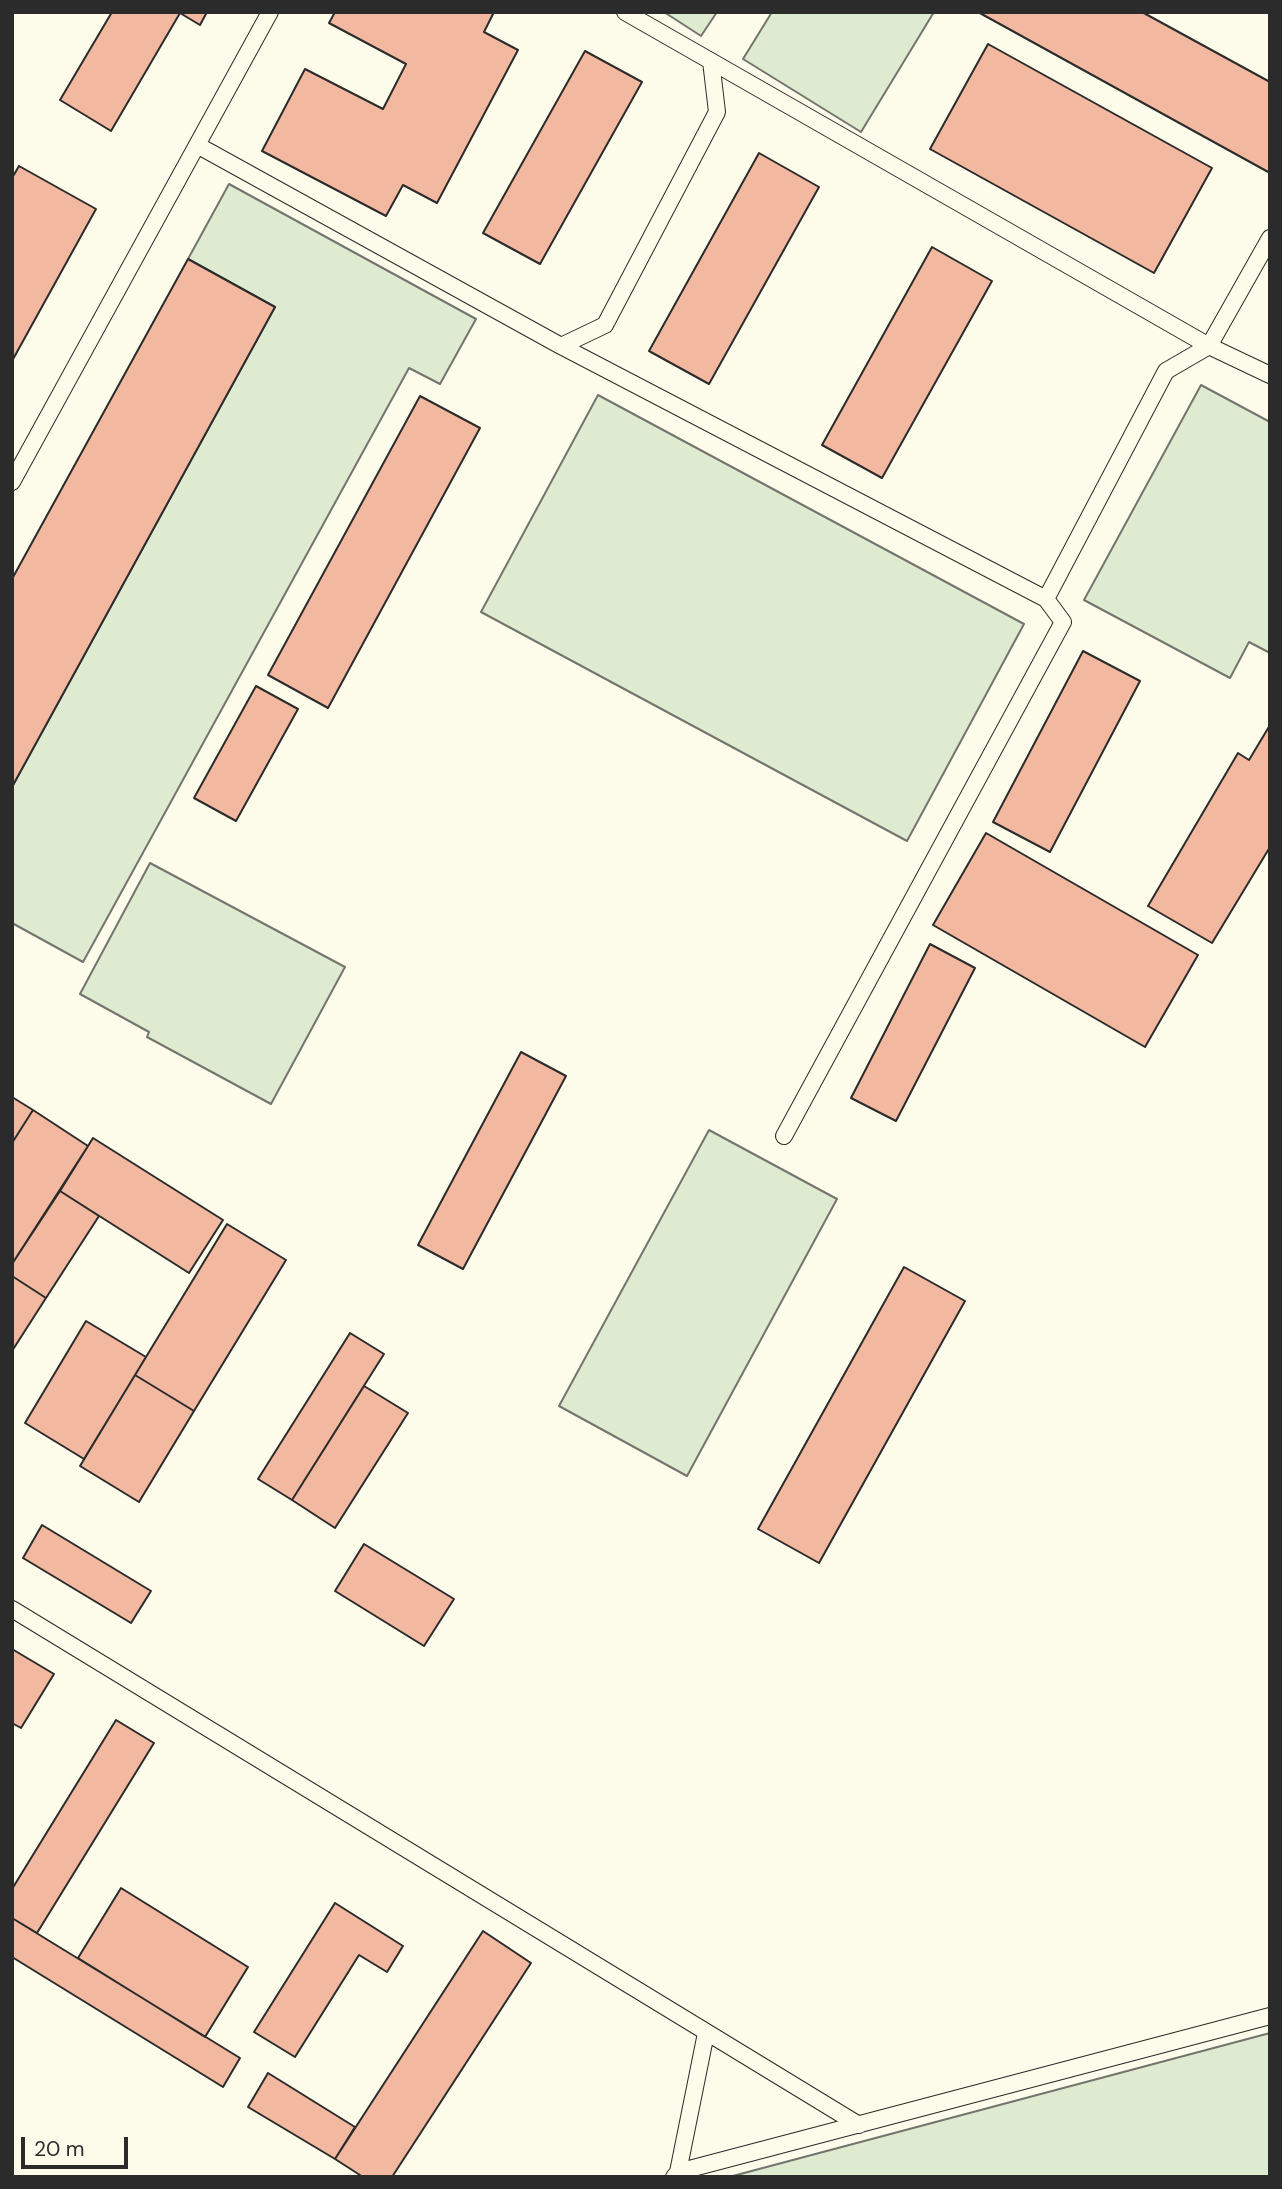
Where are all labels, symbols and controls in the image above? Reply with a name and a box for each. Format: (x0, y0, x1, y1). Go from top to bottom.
scale bar (24, 2122, 131, 2166)
text: 20 m (34, 2135, 85, 2163)

